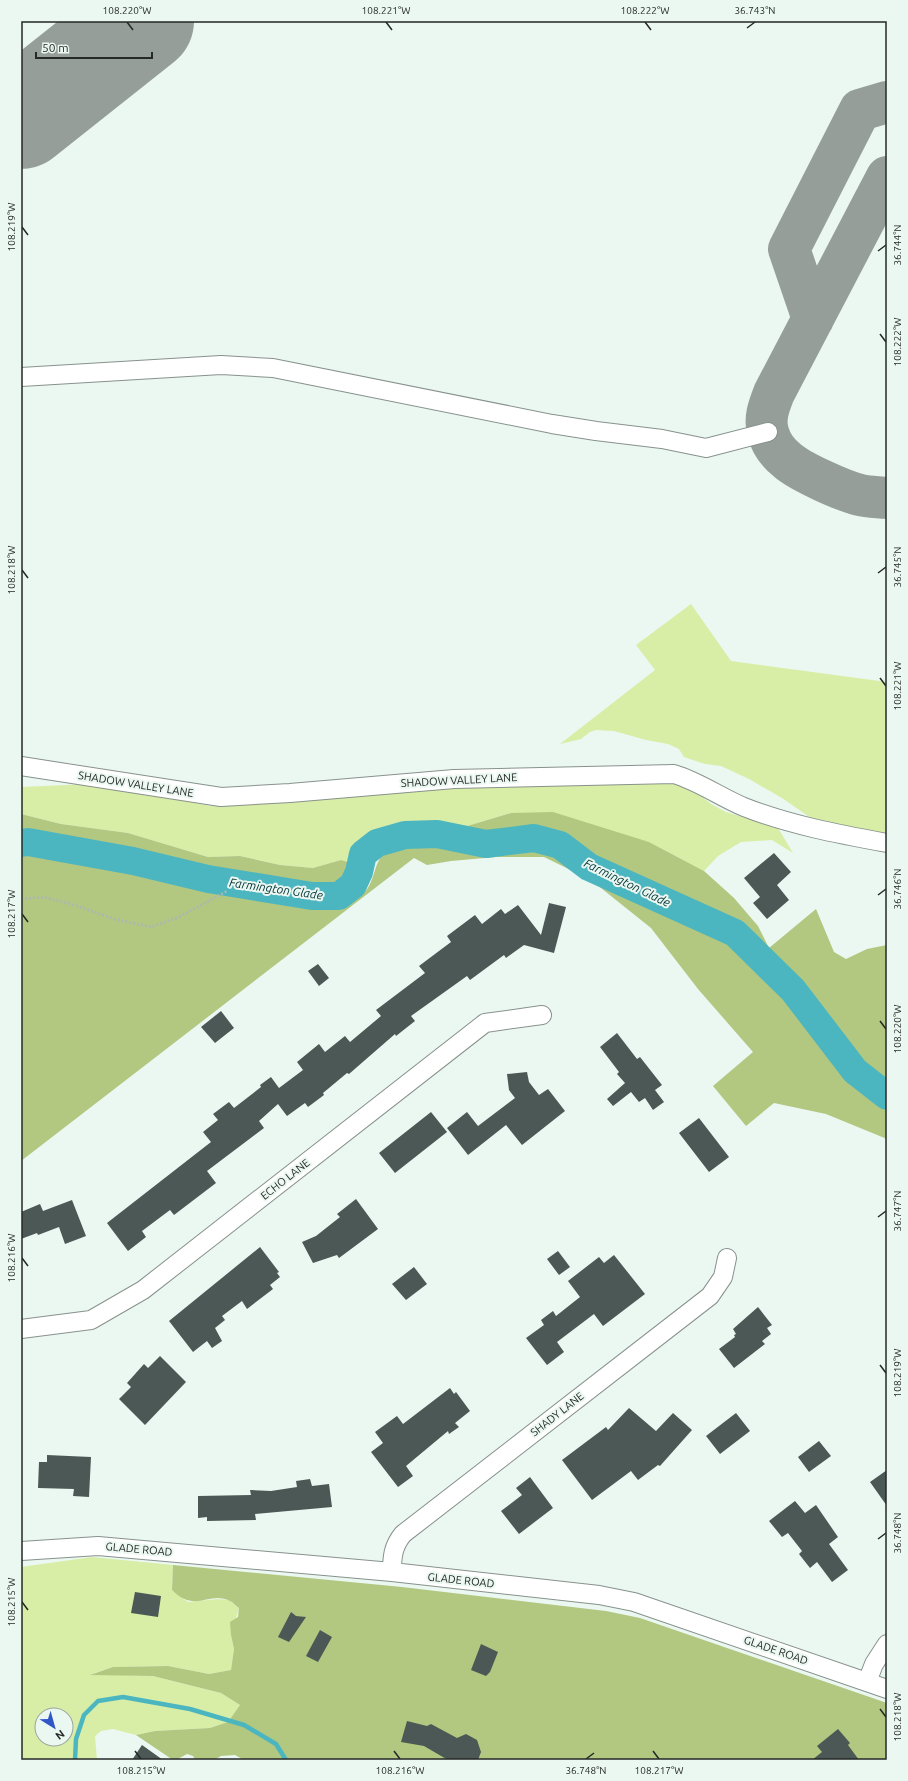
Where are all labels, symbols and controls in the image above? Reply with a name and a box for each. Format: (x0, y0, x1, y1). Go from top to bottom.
text: 108.220°W (103, 5, 151, 16)
text: 108.221°W (362, 5, 410, 16)
text: 108.222°W (621, 5, 669, 16)
text: 36.743°N (734, 5, 776, 16)
scale bar (36, 34, 152, 60)
text: 50 m (42, 41, 69, 54)
text: 108.219°W (6, 203, 17, 251)
text: 36.744°N (892, 224, 903, 266)
text: 108.222°W (892, 318, 903, 366)
text: 108.218°W (6, 546, 17, 594)
text: 36.745°N (892, 546, 903, 588)
text: 108.221°W (892, 662, 903, 710)
street label: SHADOW VALLEY LANE (78, 769, 194, 799)
street label: SHADOW VALLEY LANE (401, 771, 517, 789)
water label: Farmington Glade (582, 856, 672, 909)
text: 36.746°N (892, 868, 903, 910)
water label: Farmington Glade (228, 876, 324, 902)
text: 108.217°W (6, 890, 17, 938)
text: 108.220°W (892, 1005, 903, 1053)
street label: ECHO LANE (258, 1156, 312, 1202)
text: 36.747°N (892, 1190, 903, 1232)
text: 108.216°W (6, 1234, 17, 1282)
text: 108.219°W (892, 1349, 903, 1397)
street label: SHADY LANE (528, 1390, 586, 1438)
text: 36.748°N (892, 1512, 903, 1554)
street label: GLADE ROAD (105, 1540, 173, 1558)
street label: GLADE ROAD (427, 1571, 495, 1589)
text: 108.215°W (6, 1578, 17, 1626)
street label: GLADE ROAD (742, 1633, 810, 1667)
text: 108.218°W (892, 1693, 903, 1741)
north arrow (34, 1707, 74, 1747)
text: N (53, 1728, 67, 1742)
text: 108.215°W (117, 1765, 165, 1776)
text: 108.216°W (376, 1765, 424, 1776)
text: 36.748°N (565, 1765, 607, 1776)
text: 108.217°W (635, 1765, 683, 1776)

